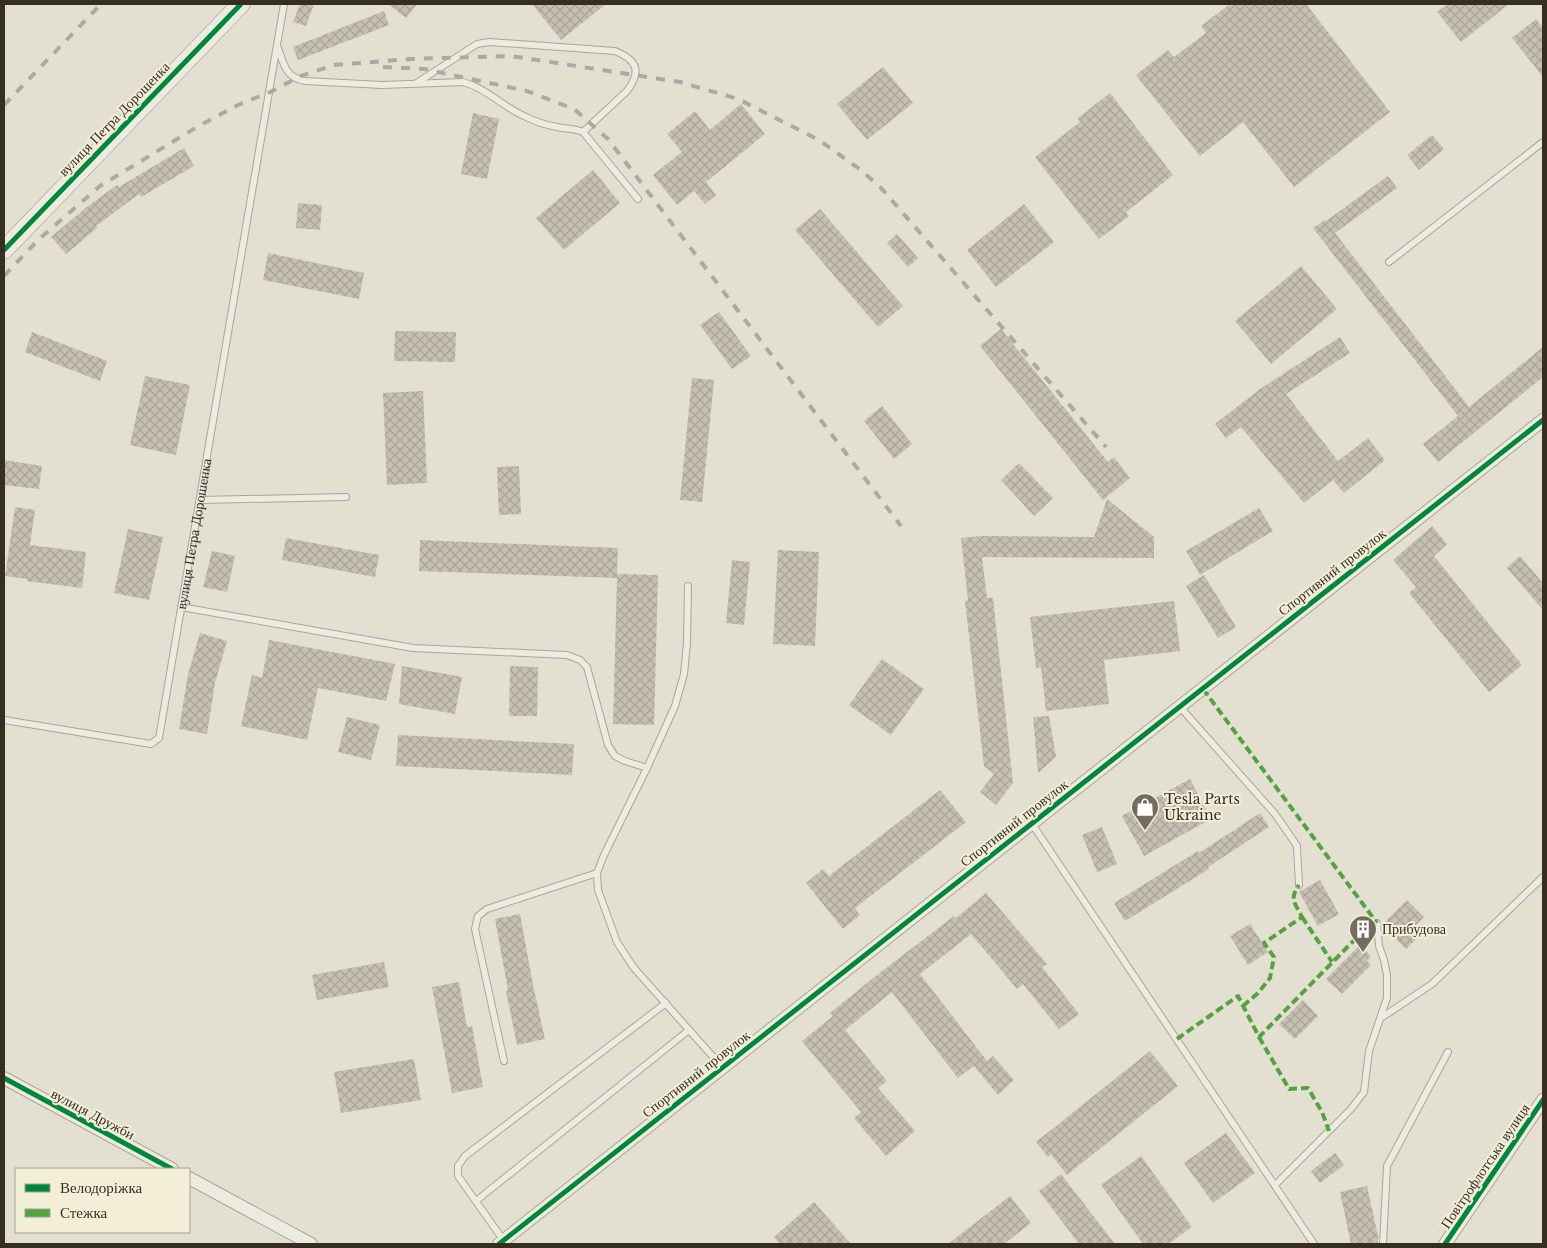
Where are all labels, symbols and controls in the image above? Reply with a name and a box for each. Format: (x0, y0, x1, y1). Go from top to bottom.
street label: вулиця Петра Дорошенка (55, 57, 174, 180)
street label: вулиця Петра Дорошенка (172, 456, 216, 611)
street label: Спортивний провулок (1274, 524, 1390, 620)
street label: Спортивний провулок (956, 775, 1072, 871)
place label: Tesla Parts Ukraine (1164, 790, 1240, 824)
shop icon: Tesla Parts Ukraine (1130, 792, 1160, 831)
building icon: Прибудова (1348, 914, 1378, 953)
place label: Прибудова (1382, 920, 1447, 938)
street label: Спортивний провулок (638, 1026, 754, 1122)
street label: вулиця Дружби (48, 1084, 138, 1144)
street label: Повітрофлотська вулиця (1436, 1100, 1534, 1232)
legend (15, 1168, 190, 1233)
text: Велодоріжка (60, 1178, 142, 1197)
text: Стежка (60, 1203, 107, 1222)

